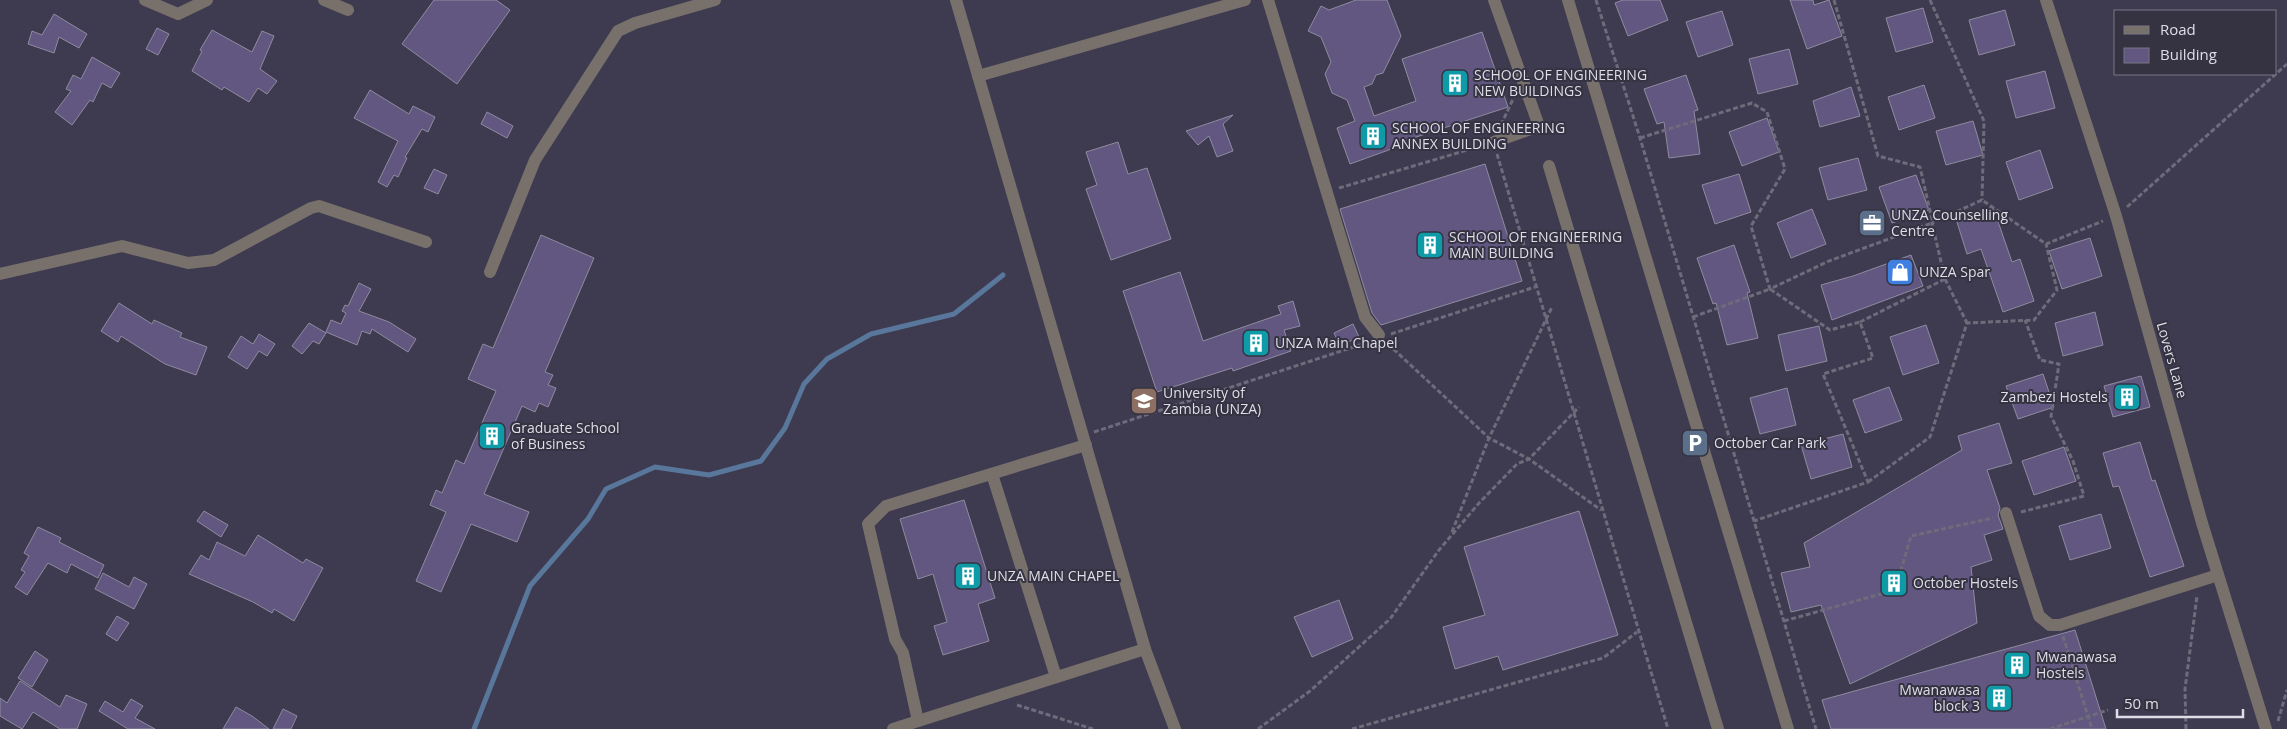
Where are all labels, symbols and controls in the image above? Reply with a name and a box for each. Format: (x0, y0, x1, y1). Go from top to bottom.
legend (2114, 10, 2277, 75)
text: Road (2160, 19, 2196, 39)
text: Building (2160, 44, 2217, 64)
place label: SCHOOL OF ENGINEERING NEW BUILDINGS (1474, 65, 1647, 100)
building icon: SCHOOL OF ENGINEERING NEW BUILDINGS (1440, 68, 1470, 98)
place label: SCHOOL OF ENGINEERING ANNEX BUILDING (1392, 118, 1565, 153)
building icon: SCHOOL OF ENGINEERING ANNEX BUILDING (1358, 121, 1388, 151)
place label: UNZA Counselling Centre (1891, 205, 2008, 240)
office icon: UNZA Counselling Centre (1857, 208, 1887, 238)
place label: SCHOOL OF ENGINEERING MAIN BUILDING (1449, 227, 1622, 262)
building icon: SCHOOL OF ENGINEERING MAIN BUILDING (1415, 230, 1445, 260)
shop icon: UNZA Spar (1885, 257, 1915, 287)
place label: UNZA Spar (1919, 262, 1990, 281)
street label: Lovers Lane (2153, 320, 2192, 400)
building icon: UNZA Main Chapel (1241, 328, 1271, 358)
place label: UNZA Main Chapel (1275, 333, 1398, 352)
building icon: Zambezi Hostels (2112, 382, 2142, 412)
place label: University of Zambia (UNZA) (1163, 383, 1261, 418)
school or university icon: University of Zambia (UNZA) (1129, 386, 1159, 416)
place label: Zambezi Hostels (2001, 387, 2108, 406)
place label: Graduate School of Business (511, 418, 619, 453)
building icon: Graduate School of Business (477, 421, 507, 451)
parking icon: October Car Park (1680, 428, 1710, 458)
place label: October Car Park (1714, 433, 1827, 452)
building icon: UNZA MAIN CHAPEL (953, 561, 983, 591)
place label: UNZA MAIN CHAPEL (987, 566, 1119, 585)
building icon: October Hostels (1879, 568, 1909, 598)
place label: October Hostels (1913, 573, 2019, 592)
place label: Mwanawasa Hostels (2036, 647, 2117, 682)
building icon: Mwanawasa Hostels (2002, 650, 2032, 680)
place label: Mwanawasa block 3 (1899, 680, 1980, 715)
building icon: Mwanawasa block 3 (1984, 683, 2014, 713)
scale bar (2117, 686, 2243, 718)
text: 50 m (2124, 693, 2159, 713)

